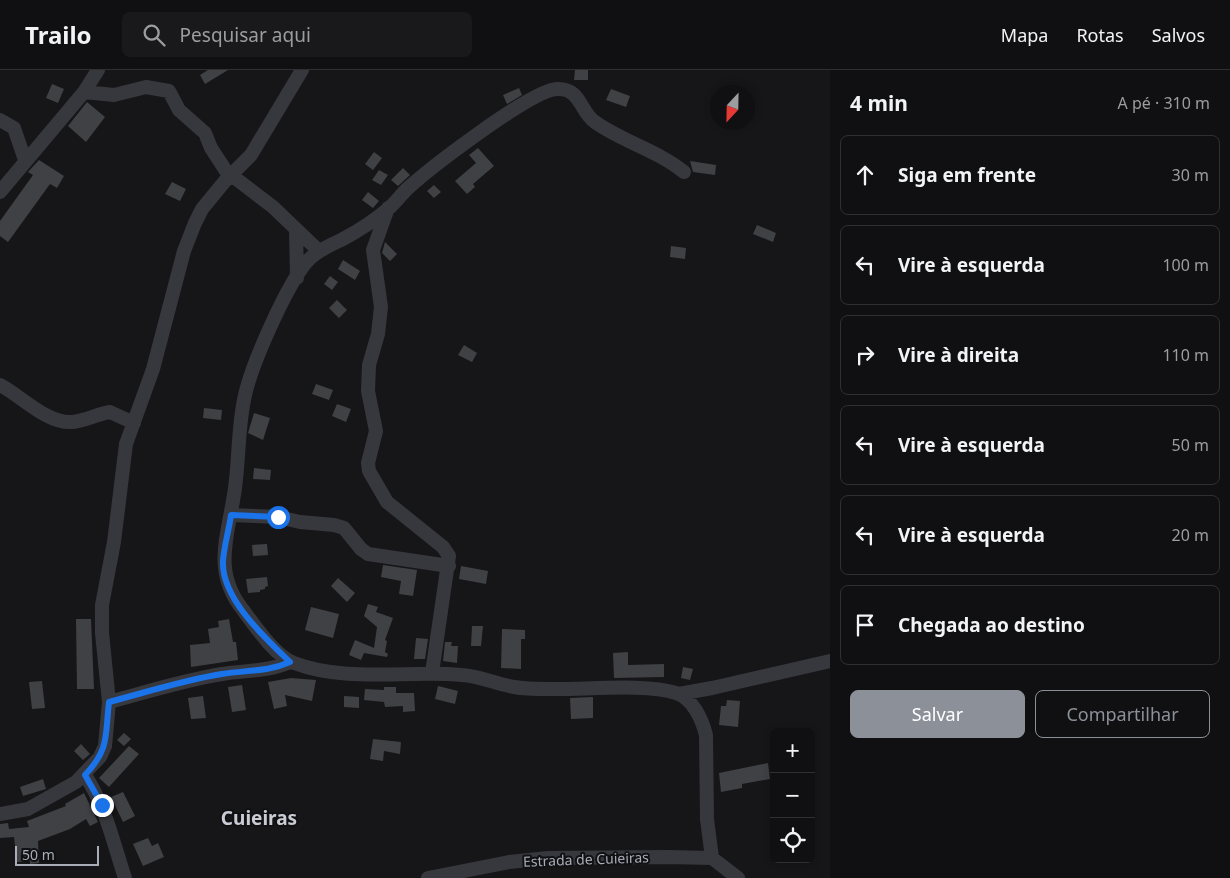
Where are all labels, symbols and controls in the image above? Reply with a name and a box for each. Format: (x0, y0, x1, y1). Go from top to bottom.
search box (122, 12, 472, 57)
text: Trailo (25, 18, 92, 51)
icon: search (140, 21, 168, 49)
text: Pesquisar aqui (180, 22, 311, 48)
text: Mapa (1001, 23, 1048, 47)
text: Rotas (1076, 23, 1124, 47)
text: Salvos (1152, 23, 1205, 47)
north arrow (710, 85, 755, 130)
text: 4 min (850, 89, 908, 117)
text: A pé · 310 m (1118, 92, 1210, 114)
icon: ahead (851, 161, 879, 189)
text: Siga em frente (898, 162, 1036, 188)
text: 30 m (1172, 164, 1209, 186)
icon: left (851, 251, 879, 279)
text: Vire à esquerda (898, 252, 1045, 278)
text: 100 m (1162, 254, 1209, 276)
icon: right (851, 341, 879, 369)
text: Vire à direita (898, 342, 1019, 368)
text: 110 m (1162, 344, 1209, 366)
icon: left (851, 431, 879, 459)
text: Vire à esquerda (898, 432, 1045, 458)
text: 50 m (1172, 434, 1209, 456)
route start (267, 506, 290, 529)
icon: left (851, 521, 879, 549)
text: Vire à esquerda (898, 522, 1045, 548)
text: 20 m (1172, 524, 1209, 546)
icon: arrive (851, 611, 879, 639)
text: Chegada ao destino (898, 612, 1085, 638)
button: Salvar (850, 690, 1025, 738)
button: Compartilhar (1035, 690, 1210, 738)
map controls (770, 728, 815, 863)
button: + (770, 728, 815, 773)
button: − (770, 773, 815, 818)
route end (91, 794, 114, 817)
district label: Cuieiras (221, 805, 297, 831)
button: locate (770, 818, 815, 863)
scale bar (15, 843, 99, 866)
text: 50 m (22, 845, 55, 864)
street label: Estrada de Cuieiras (523, 847, 649, 871)

